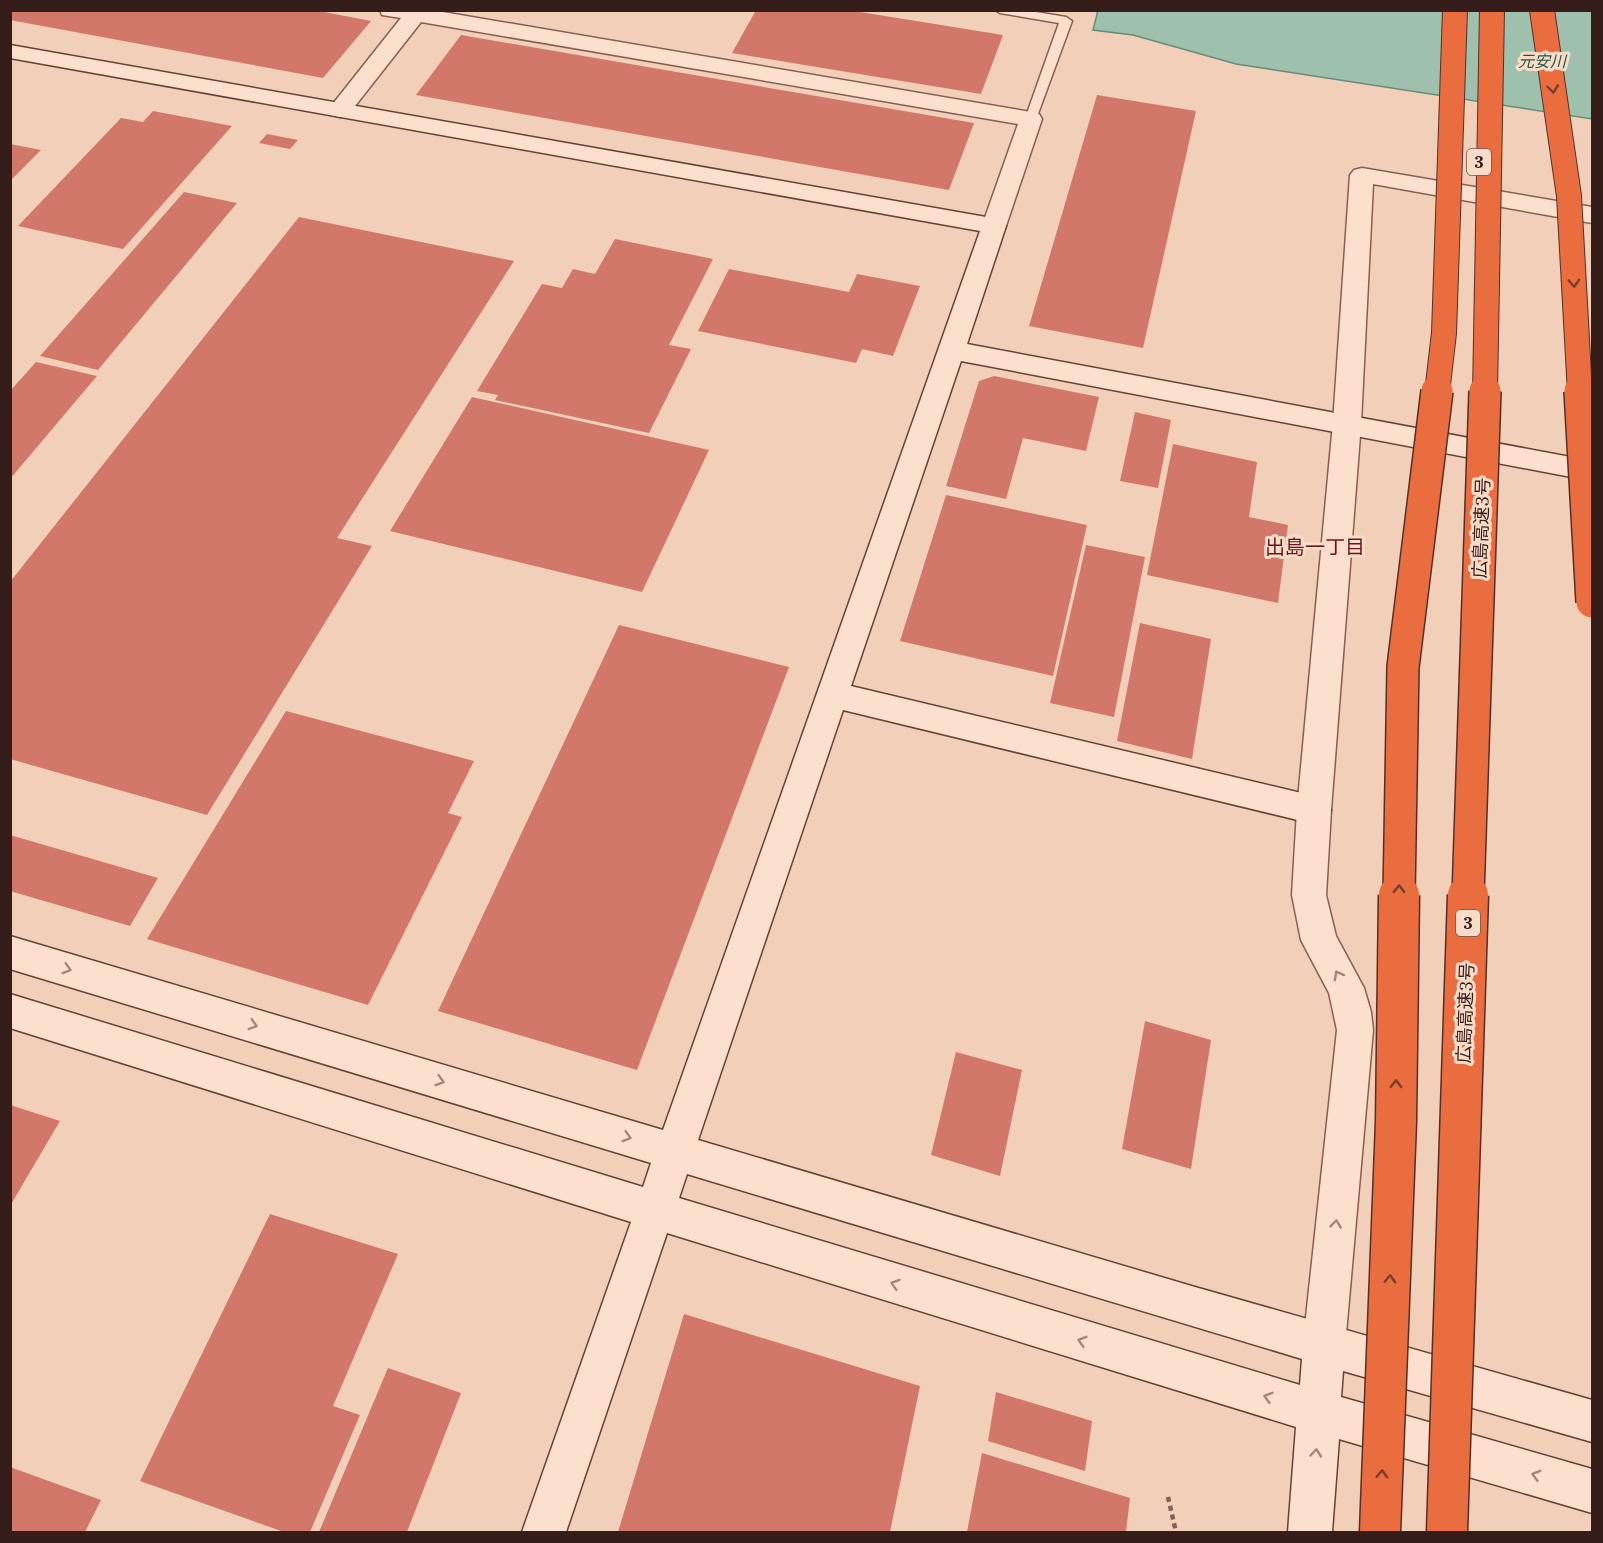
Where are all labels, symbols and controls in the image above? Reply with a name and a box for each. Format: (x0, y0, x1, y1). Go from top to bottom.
water label: 元安川 (1518, 51, 1568, 71)
one-way arrow (1547, 85, 1559, 94)
road number: 3 (1467, 149, 1491, 175)
one-way arrow (1567, 279, 1580, 288)
street label: 広島高速3号 (1468, 477, 1494, 579)
district label: 出島一丁目 (1265, 533, 1365, 560)
one-way arrow (1393, 885, 1406, 894)
road number: 3 (1456, 910, 1480, 936)
one-way arrow (61, 962, 71, 974)
street label: 広島高速3号 (1452, 962, 1478, 1064)
one-way arrow (1334, 971, 1345, 981)
one-way arrow (247, 1018, 258, 1030)
one-way arrow (434, 1074, 445, 1086)
one-way arrow (1390, 1080, 1402, 1089)
one-way arrow (621, 1130, 632, 1142)
one-way arrow (1329, 1220, 1342, 1229)
one-way arrow (1383, 1275, 1396, 1284)
one-way arrow (890, 1279, 901, 1291)
one-way arrow (1077, 1336, 1088, 1349)
one-way arrow (1263, 1392, 1273, 1405)
one-way arrow (1310, 1449, 1323, 1458)
one-way arrow (1376, 1470, 1389, 1479)
one-way arrow (1531, 1470, 1542, 1482)

